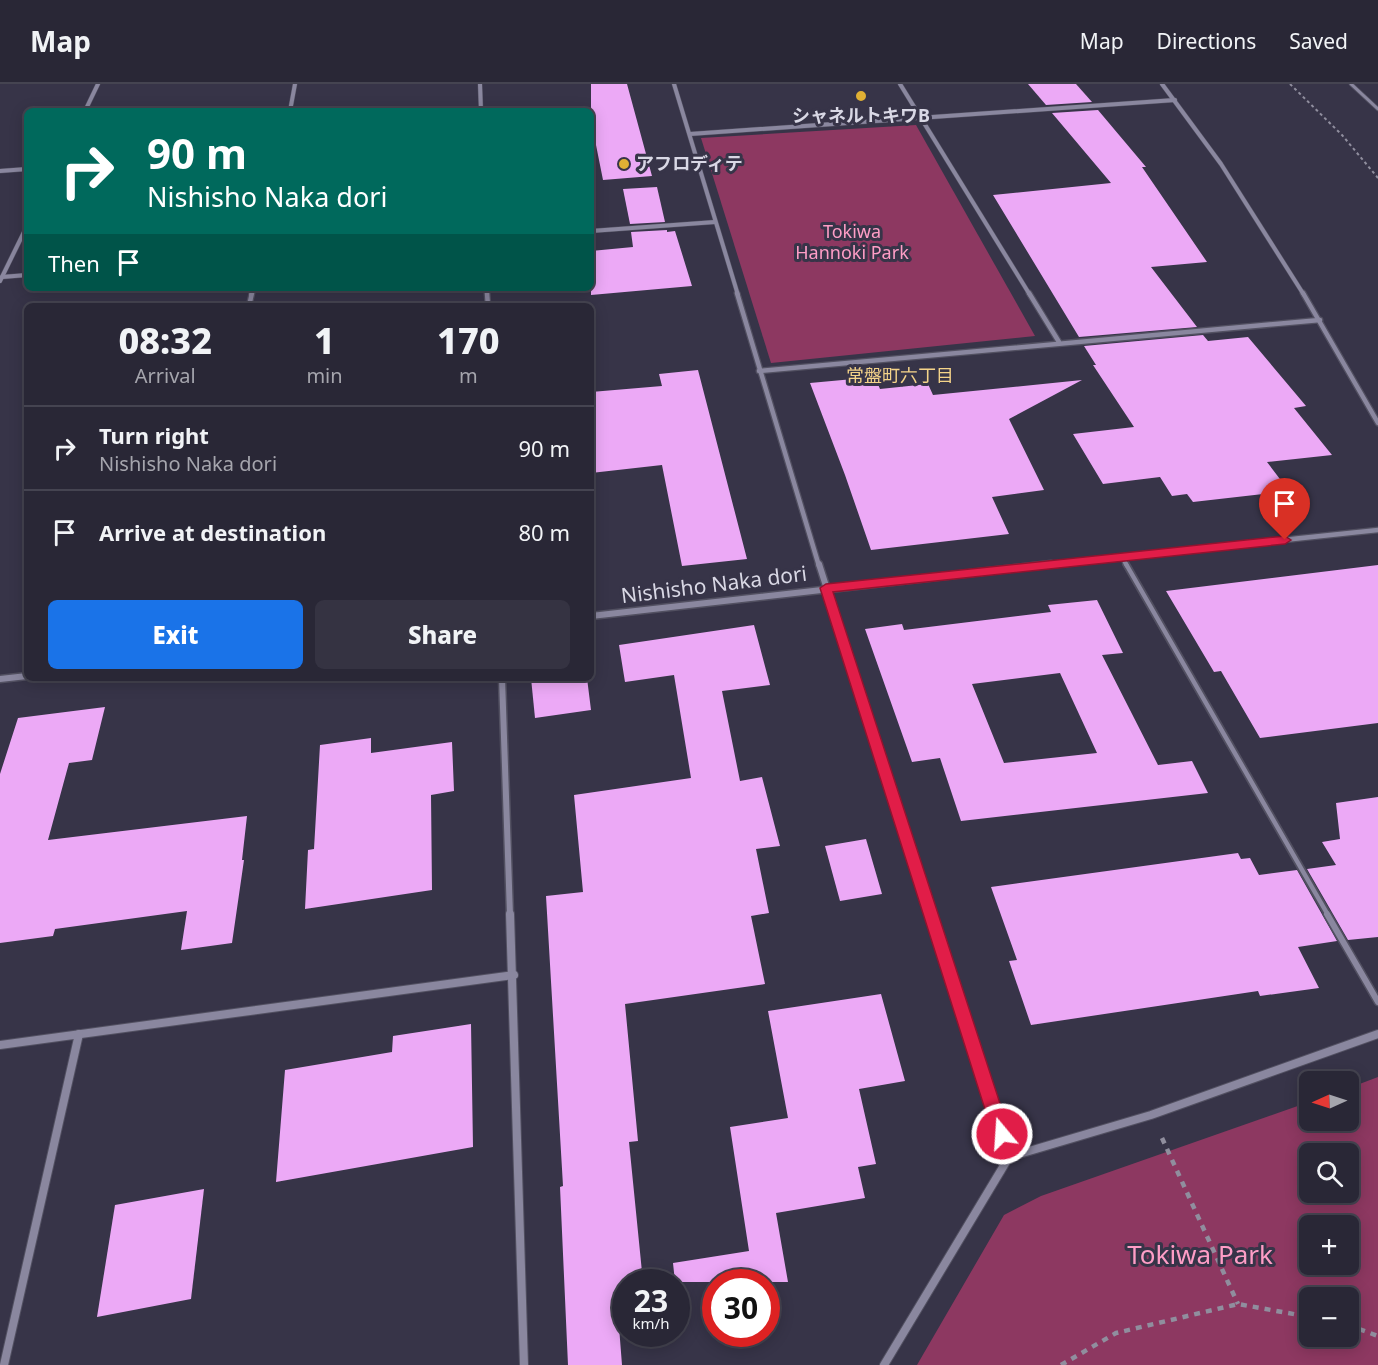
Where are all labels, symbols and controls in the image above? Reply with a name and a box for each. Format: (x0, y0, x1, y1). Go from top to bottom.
text: Map (30, 22, 91, 60)
text: Map (1080, 27, 1124, 55)
text: Directions (1157, 27, 1256, 55)
text: Saved (1289, 27, 1348, 55)
marker: シャネルトキワB (854, 89, 868, 103)
place label: シャネルトキワB (792, 103, 930, 127)
text: 90 m (147, 124, 247, 181)
icon: right (48, 132, 126, 210)
place label: アフロディテ (636, 151, 743, 175)
marker: アフロディテ (617, 157, 631, 171)
text: Nishisho Naka dori (147, 178, 387, 215)
park label: Tokiwa Hannoki Park (795, 219, 909, 264)
icon: arrive (112, 246, 145, 279)
text: Then (48, 248, 100, 278)
text: 08:32 (118, 316, 212, 365)
text: 1 (314, 316, 335, 365)
text: 170 (437, 316, 500, 365)
text: Arrival (135, 362, 196, 389)
text: min (306, 362, 343, 389)
text: m (459, 362, 478, 389)
district label: 常盤町六丁目 (846, 363, 954, 387)
text: Turn right (99, 420, 209, 450)
icon: right (48, 432, 81, 465)
text: 90 m (519, 433, 570, 463)
text: Nishisho Naka dori (99, 450, 277, 477)
pin (1259, 478, 1310, 540)
icon: arrive (1268, 487, 1301, 520)
icon: arrive (48, 516, 81, 549)
text: Arrive at destination (99, 517, 326, 547)
text: 80 m (519, 517, 570, 547)
street label: Nishisho Naka dori (619, 559, 808, 609)
button: Exit (48, 600, 303, 669)
button: Share (315, 600, 570, 669)
north arrow (1299, 1071, 1359, 1131)
map controls (1299, 1071, 1359, 1347)
position arrow (970, 1102, 1034, 1166)
button: search (1299, 1143, 1359, 1203)
button: + (1299, 1215, 1359, 1275)
park label: Tokiwa Park (1127, 1236, 1273, 1272)
speed limit sign: 30 (702, 1269, 780, 1347)
text: 23 (634, 1280, 668, 1321)
button: − (1299, 1287, 1359, 1347)
text: km/h (633, 1313, 669, 1333)

